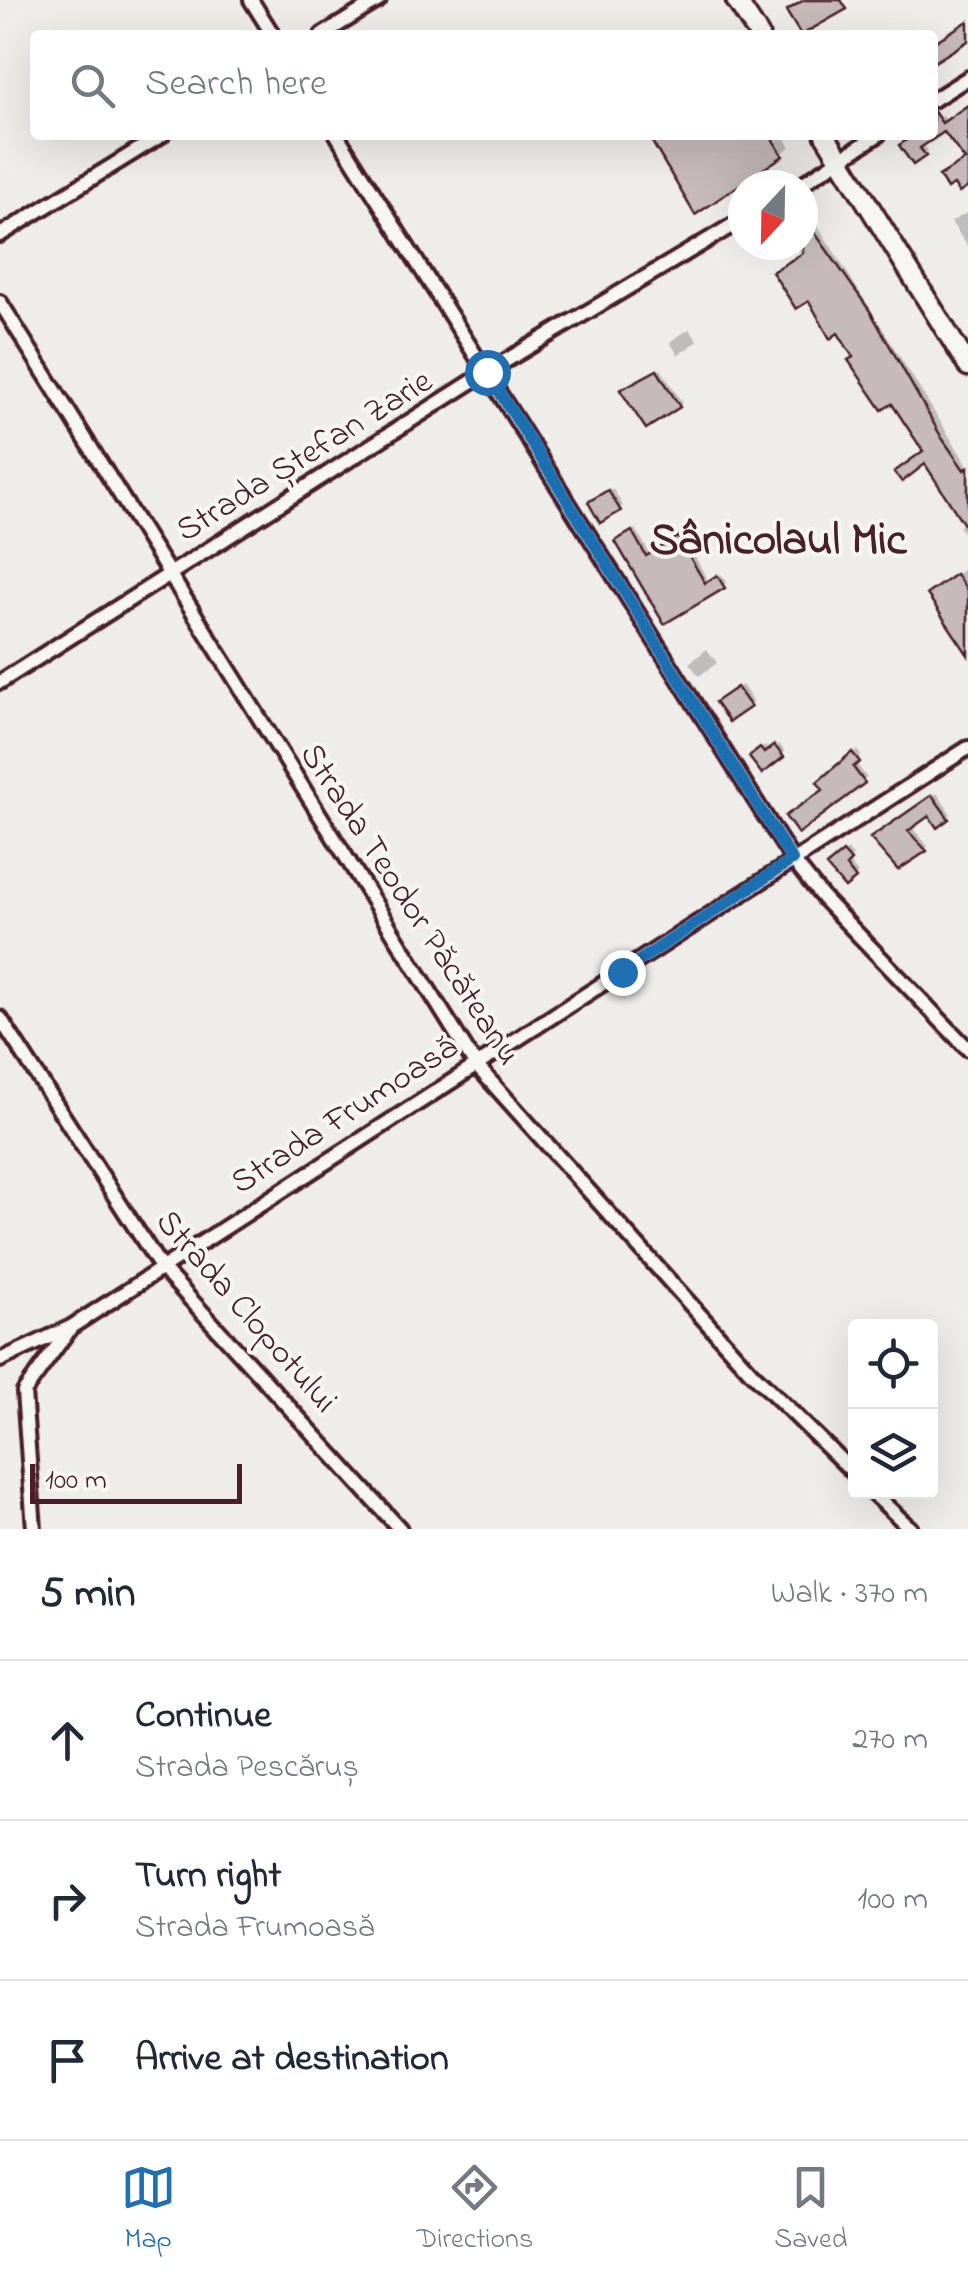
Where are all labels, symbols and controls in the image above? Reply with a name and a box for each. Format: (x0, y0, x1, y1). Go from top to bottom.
search box (30, 30, 938, 140)
text: Search here (145, 57, 327, 113)
icon: search (65, 58, 120, 113)
north arrow (728, 170, 818, 260)
route start (465, 350, 511, 396)
street label: Strada Ștefan Zarie (167, 357, 443, 556)
district label: Sânicolaul Mic (649, 509, 908, 575)
street label: Strada Teodor Păcăteanu (285, 734, 533, 1076)
route end (600, 950, 646, 996)
street label: Strada Frumoasă (221, 1023, 469, 1209)
street label: Strada Clopotului (142, 1199, 348, 1425)
map controls (848, 1319, 938, 1499)
button: locate (848, 1319, 938, 1409)
button: layers (848, 1409, 938, 1499)
scale bar (30, 1459, 242, 1504)
text: 100 m (45, 1461, 107, 1502)
text: 5 min (40, 1564, 135, 1625)
text: Walk · 370 m (771, 1571, 928, 1618)
text: Continue (135, 1689, 271, 1745)
icon: ahead (40, 1713, 95, 1768)
text: 270 m (852, 1717, 928, 1764)
text: Strada Pescăruș (135, 1745, 359, 1792)
text: Turn right (135, 1849, 281, 1905)
icon: right (40, 1873, 95, 1928)
text: 100 m (857, 1877, 928, 1924)
text: Strada Frumoasă (135, 1905, 374, 1952)
text: Arrive at destination (135, 2032, 449, 2088)
icon: arrive (40, 2033, 95, 2088)
tab: Map (121, 2160, 176, 2261)
tab: Directions (417, 2160, 533, 2261)
tab: Saved (774, 2160, 847, 2261)

